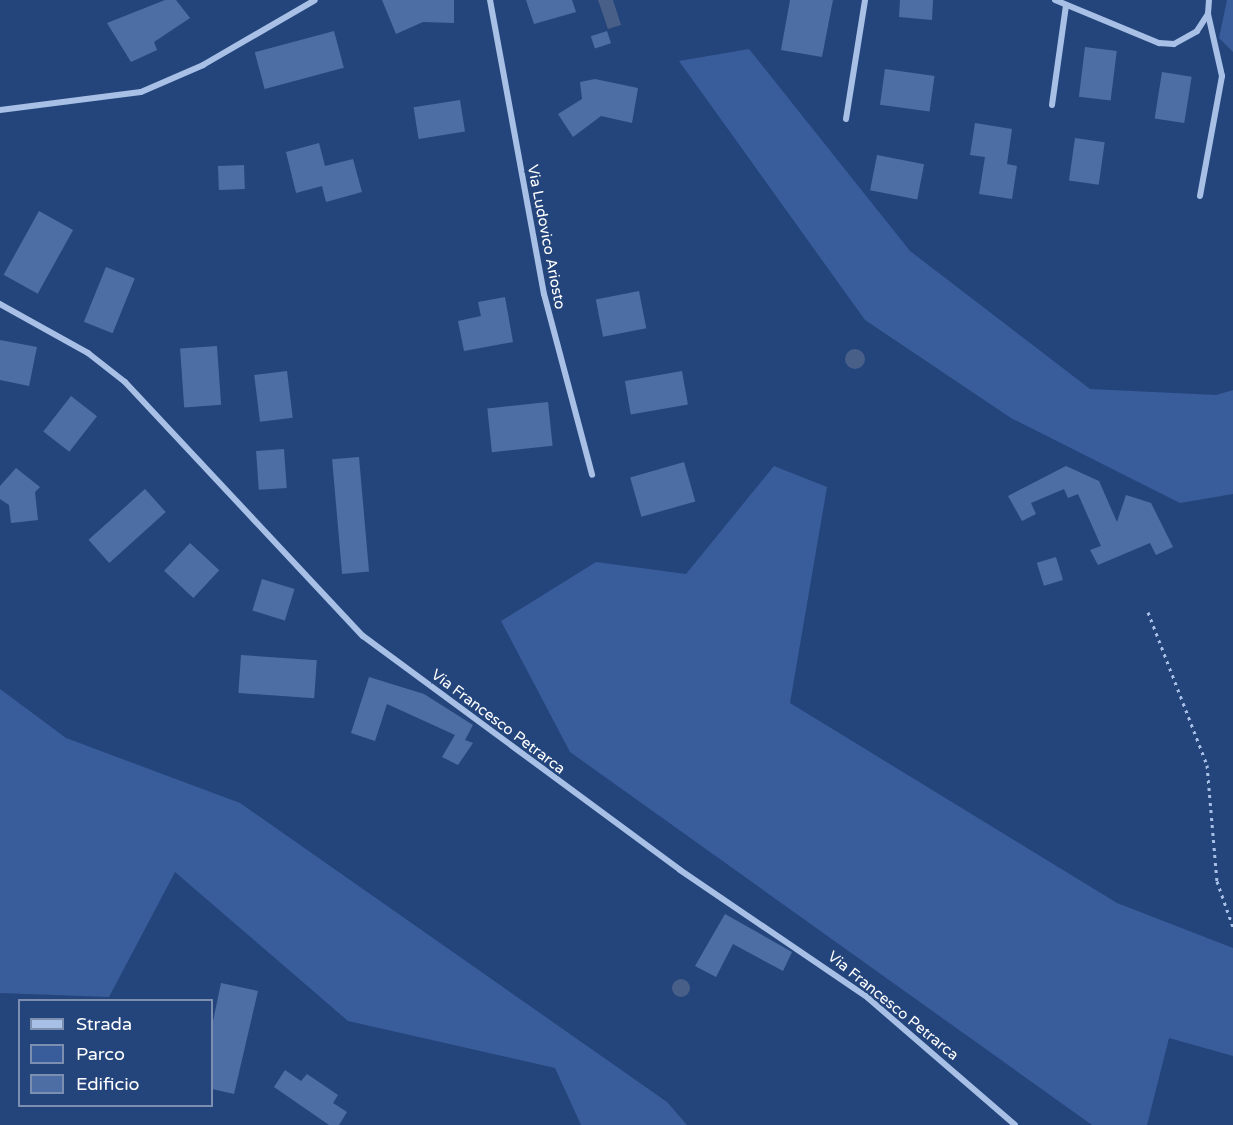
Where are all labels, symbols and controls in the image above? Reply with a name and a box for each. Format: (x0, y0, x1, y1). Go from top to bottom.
street label: Via Ludovico Ariosto (523, 163, 569, 311)
street label: Via Francesco Petrarca (427, 666, 569, 778)
street label: Via Francesco Petrarca (824, 948, 962, 1064)
legend (18, 999, 213, 1107)
text: Strada (76, 1013, 132, 1035)
text: Parco (76, 1043, 125, 1065)
text: Edificio (76, 1073, 140, 1095)

